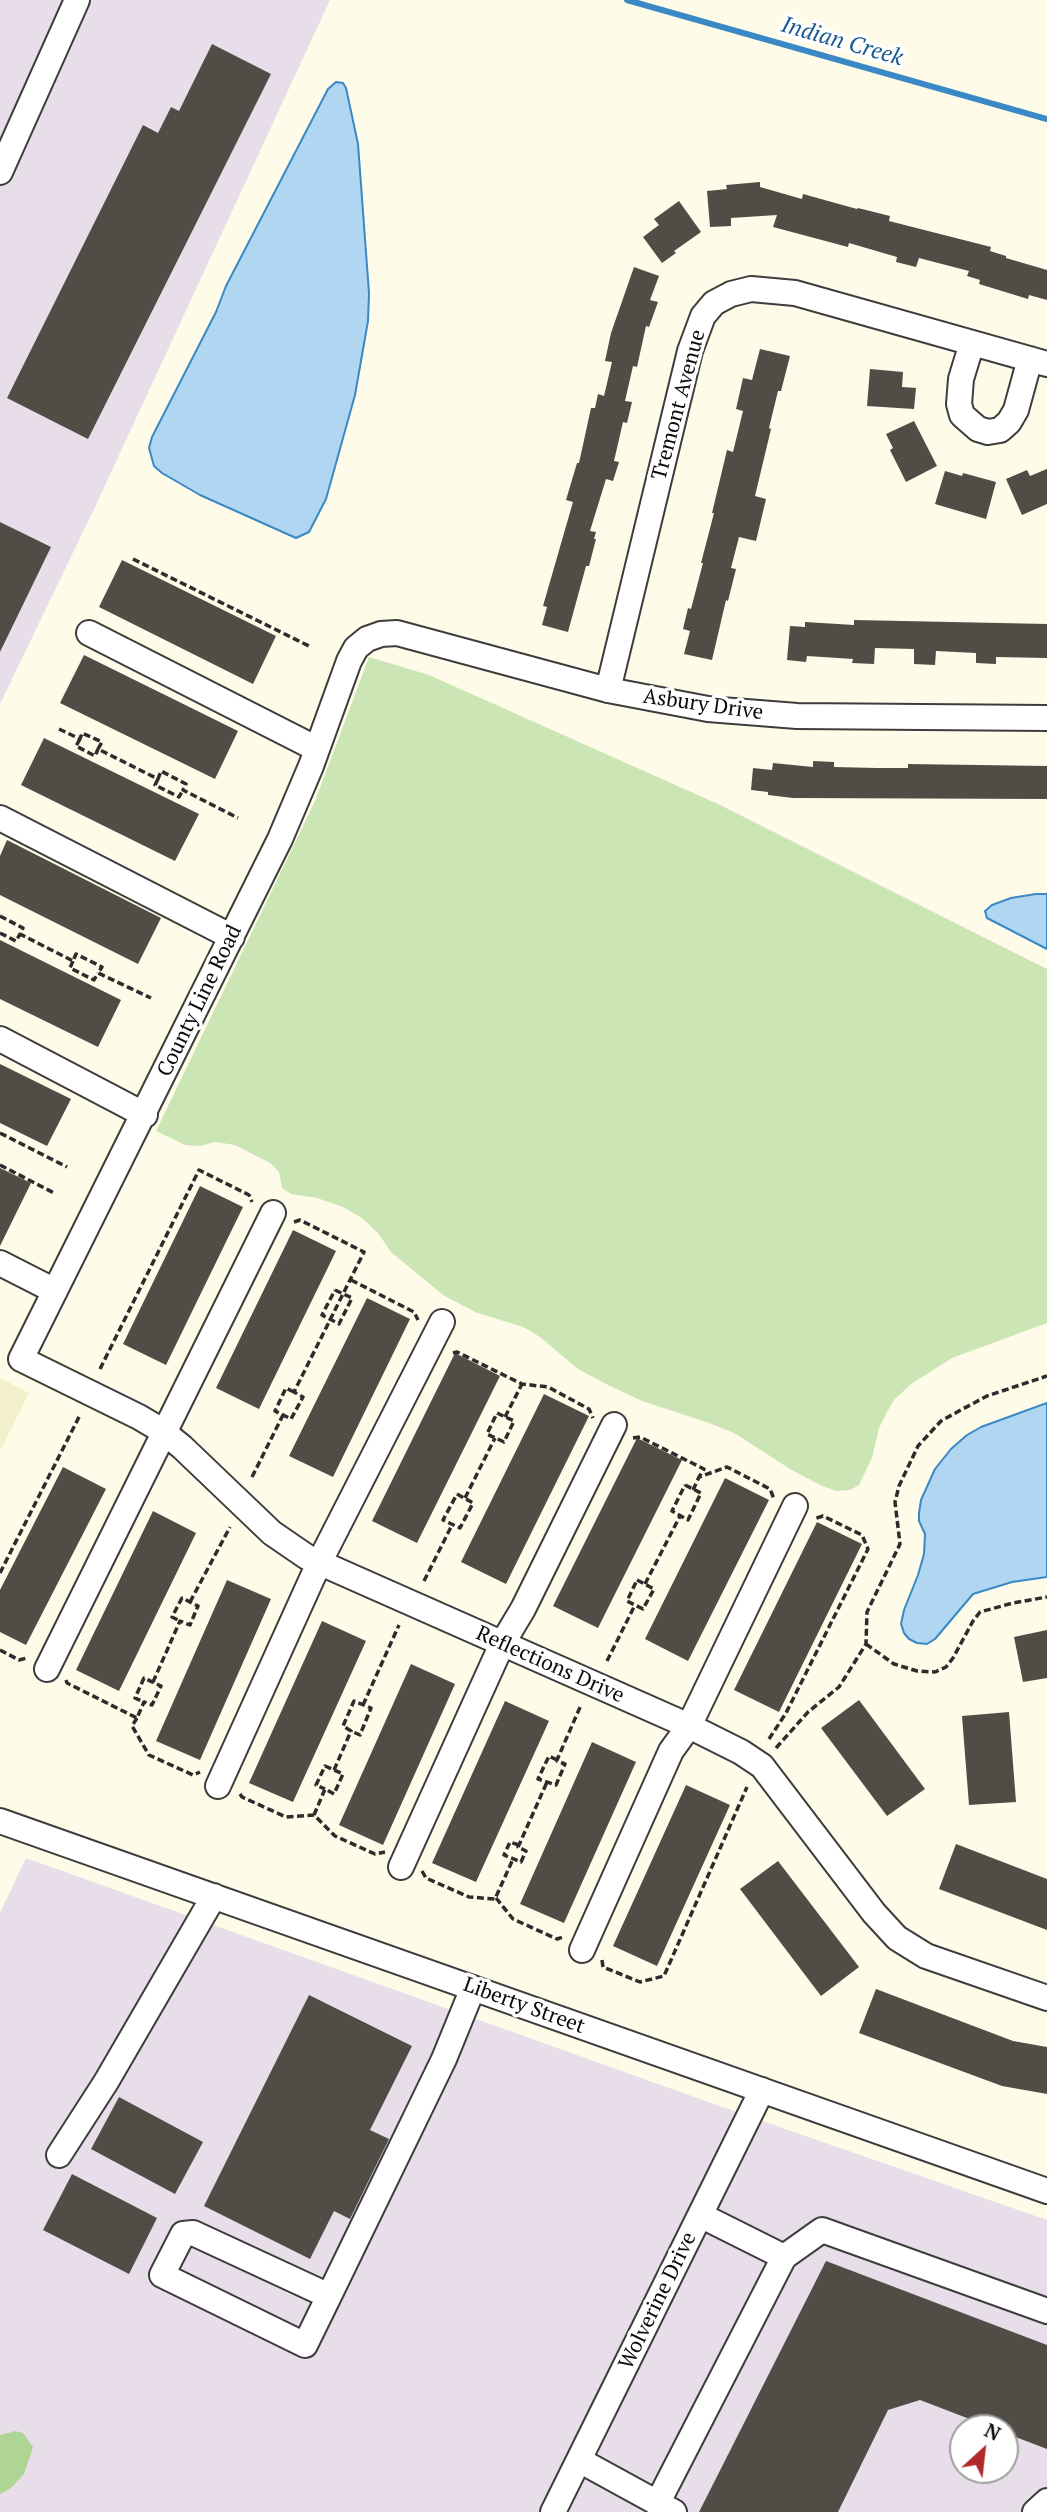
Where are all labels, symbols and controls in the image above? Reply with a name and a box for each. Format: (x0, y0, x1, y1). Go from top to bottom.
water label: Indian Creek (778, 11, 906, 73)
street label: Tremont Avenue (647, 327, 711, 483)
street label: Asbury Drive (641, 684, 765, 726)
street label: County Line Road (152, 921, 248, 1081)
street label: Reflections Drive (472, 1621, 628, 1709)
street label: Liberty Street (460, 1972, 588, 2040)
street label: Wolverine Drive (614, 2228, 702, 2374)
north arrow (949, 2414, 1019, 2484)
text: N (981, 2417, 1005, 2446)

